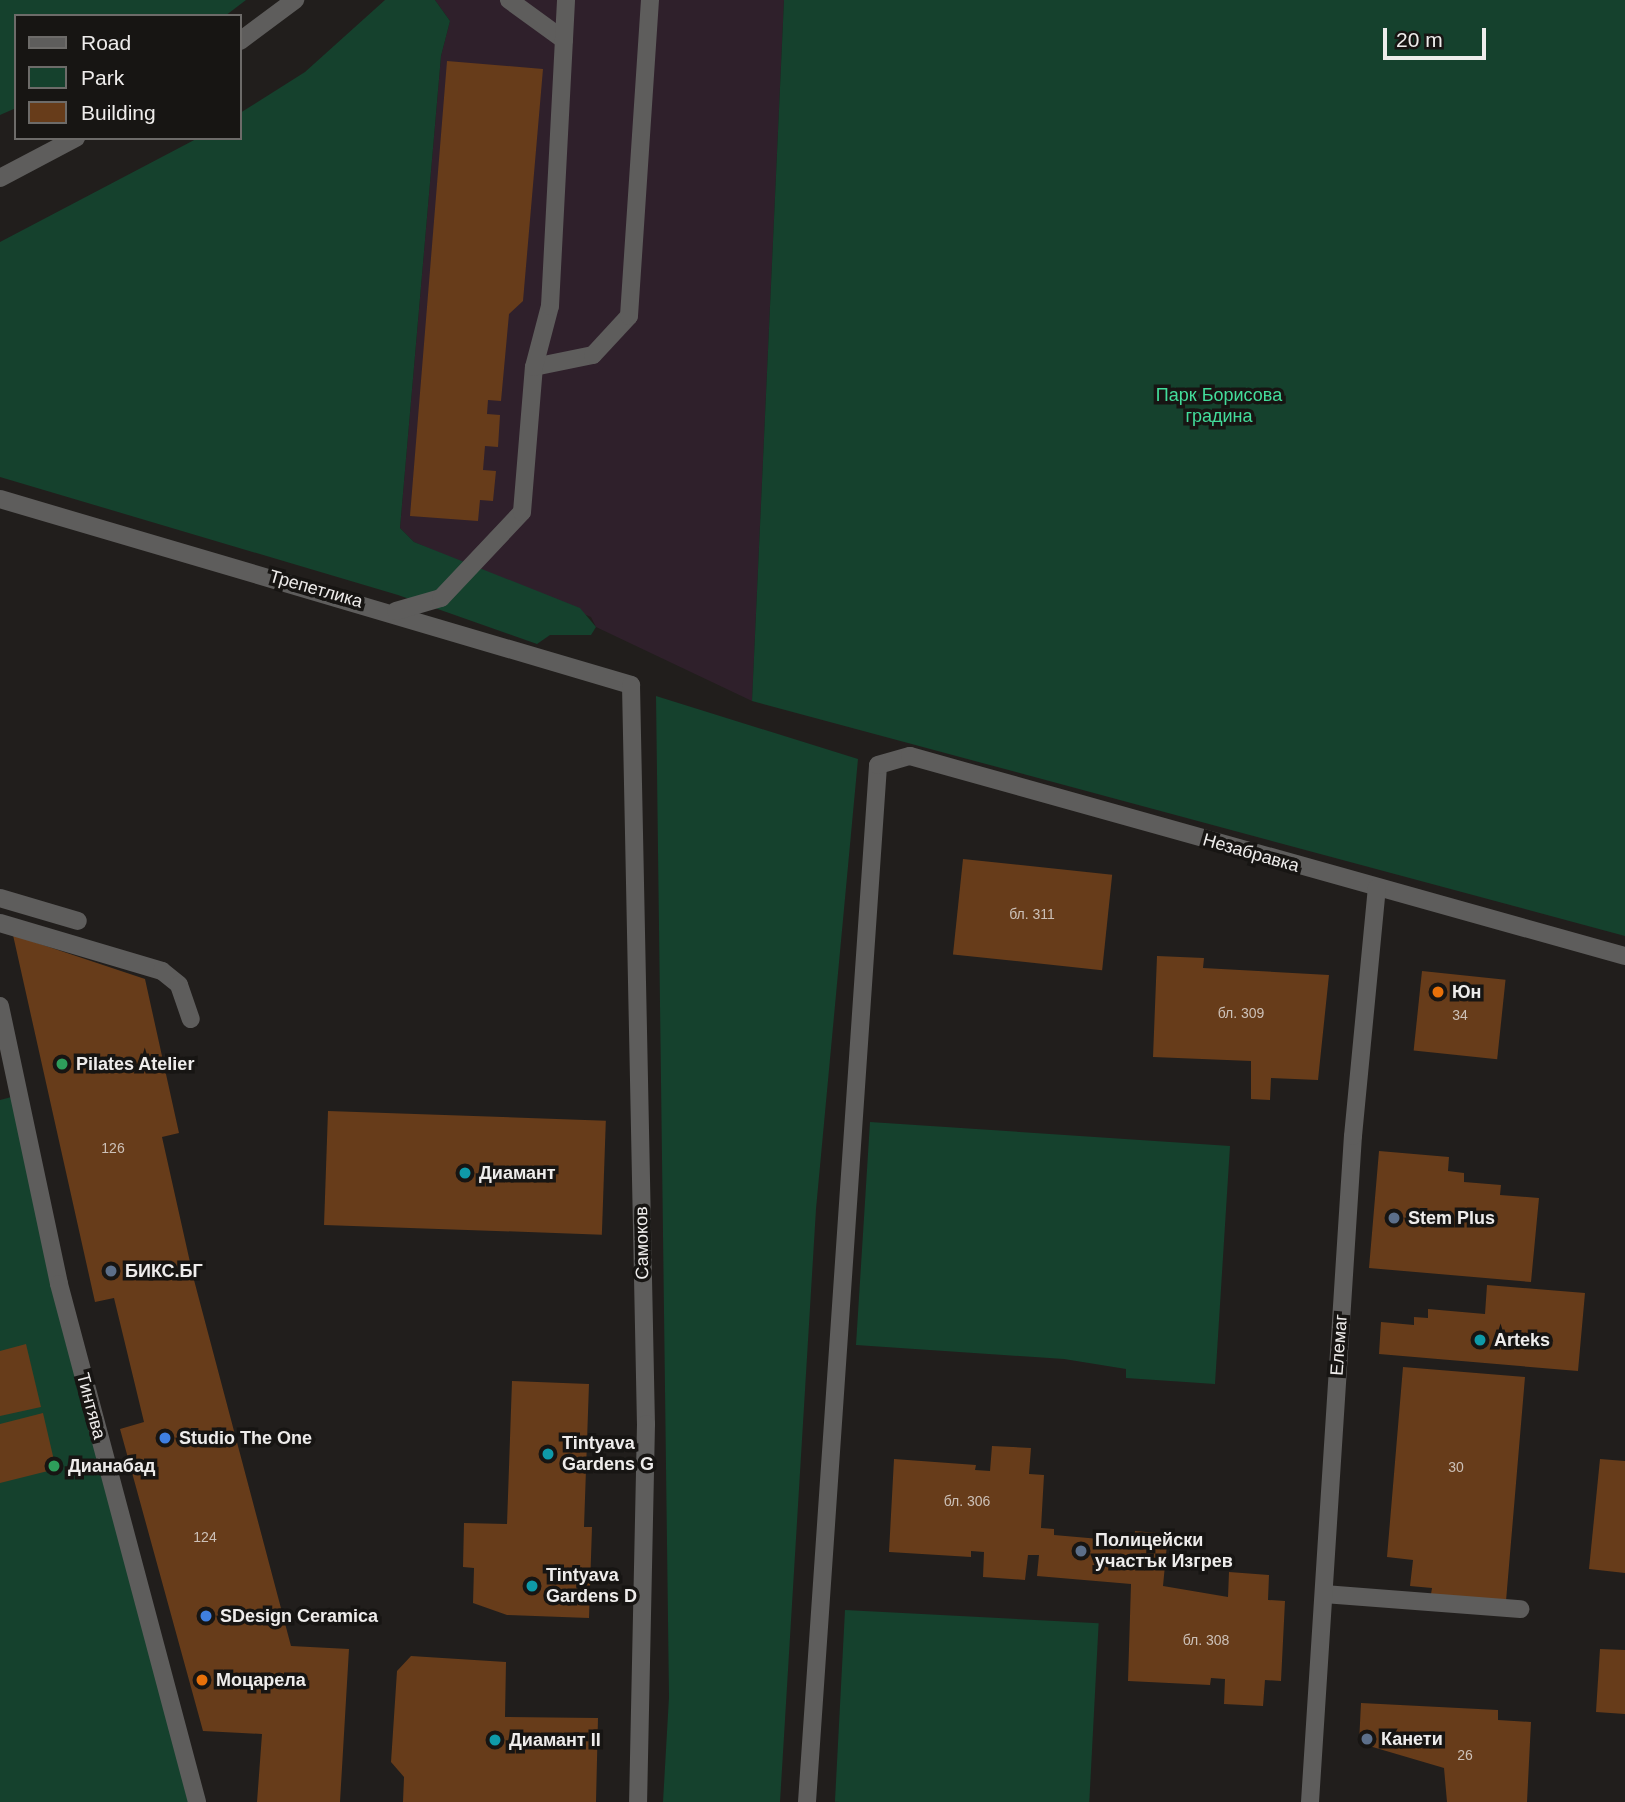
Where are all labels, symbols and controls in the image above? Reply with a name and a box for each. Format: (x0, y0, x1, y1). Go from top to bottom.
legend (14, 14, 242, 140)
scale bar (1387, 14, 1490, 58)
text: 20 m (1396, 28, 1443, 51)
text: Road (81, 31, 131, 54)
text: Park (81, 66, 124, 89)
text: Building (81, 101, 156, 124)
park label: Парк Борисова градина (1156, 385, 1282, 428)
street label: Трепетлика (267, 565, 365, 613)
street label: Незабравка (1200, 829, 1302, 877)
house number: бл. 311 (1009, 906, 1055, 922)
place label: Юн (1452, 981, 1481, 1003)
marker: Юн (1430, 984, 1446, 1000)
house number: бл. 309 (1218, 1005, 1264, 1021)
house number: 34 (1452, 1007, 1468, 1023)
place label: Pilates Atelier (76, 1053, 195, 1075)
marker: Pilates Atelier (54, 1056, 70, 1072)
house number: 126 (101, 1140, 125, 1156)
place label: Диамант (479, 1162, 556, 1184)
marker: Диамант (457, 1165, 473, 1181)
street label: Самоков (631, 1206, 653, 1280)
place label: Stem Plus (1408, 1207, 1495, 1229)
marker: Stem Plus (1386, 1210, 1402, 1226)
place label: БИКС.БГ (125, 1260, 203, 1282)
marker: БИКС.БГ (103, 1263, 119, 1279)
street label: Елемаг (1326, 1314, 1352, 1376)
place label: Arteks (1494, 1329, 1550, 1351)
marker: Arteks (1472, 1332, 1488, 1348)
street label: Тинтява (72, 1371, 110, 1441)
place label: Studio The One (179, 1427, 312, 1449)
marker: Studio The One (157, 1430, 173, 1446)
place label: Tintyava Gardens G (562, 1433, 654, 1476)
marker: Tintyava Gardens G (540, 1446, 556, 1462)
place label: Дианабад (68, 1455, 155, 1477)
marker: Дианабад (46, 1458, 62, 1474)
house number: 30 (1448, 1459, 1464, 1475)
house number: бл. 306 (944, 1493, 990, 1509)
house number: 124 (193, 1529, 217, 1545)
place label: Полицейски участък Изгрев (1095, 1530, 1233, 1572)
marker: Полицейски участък Изгрев (1073, 1543, 1089, 1559)
place label: Tintyava Gardens D (546, 1565, 637, 1608)
marker: Tintyava Gardens D (524, 1578, 540, 1594)
place label: SDesign Ceramica (220, 1605, 378, 1627)
marker: SDesign Ceramica (198, 1608, 214, 1624)
house number: бл. 308 (1183, 1632, 1229, 1648)
place label: Моцарела (216, 1669, 306, 1691)
marker: Моцарела (194, 1672, 210, 1688)
place label: Канети (1381, 1728, 1443, 1750)
place label: Диамант II (509, 1729, 601, 1751)
marker: Канети (1359, 1731, 1375, 1747)
marker: Диамант II (487, 1732, 503, 1748)
house number: 26 (1457, 1747, 1473, 1763)

